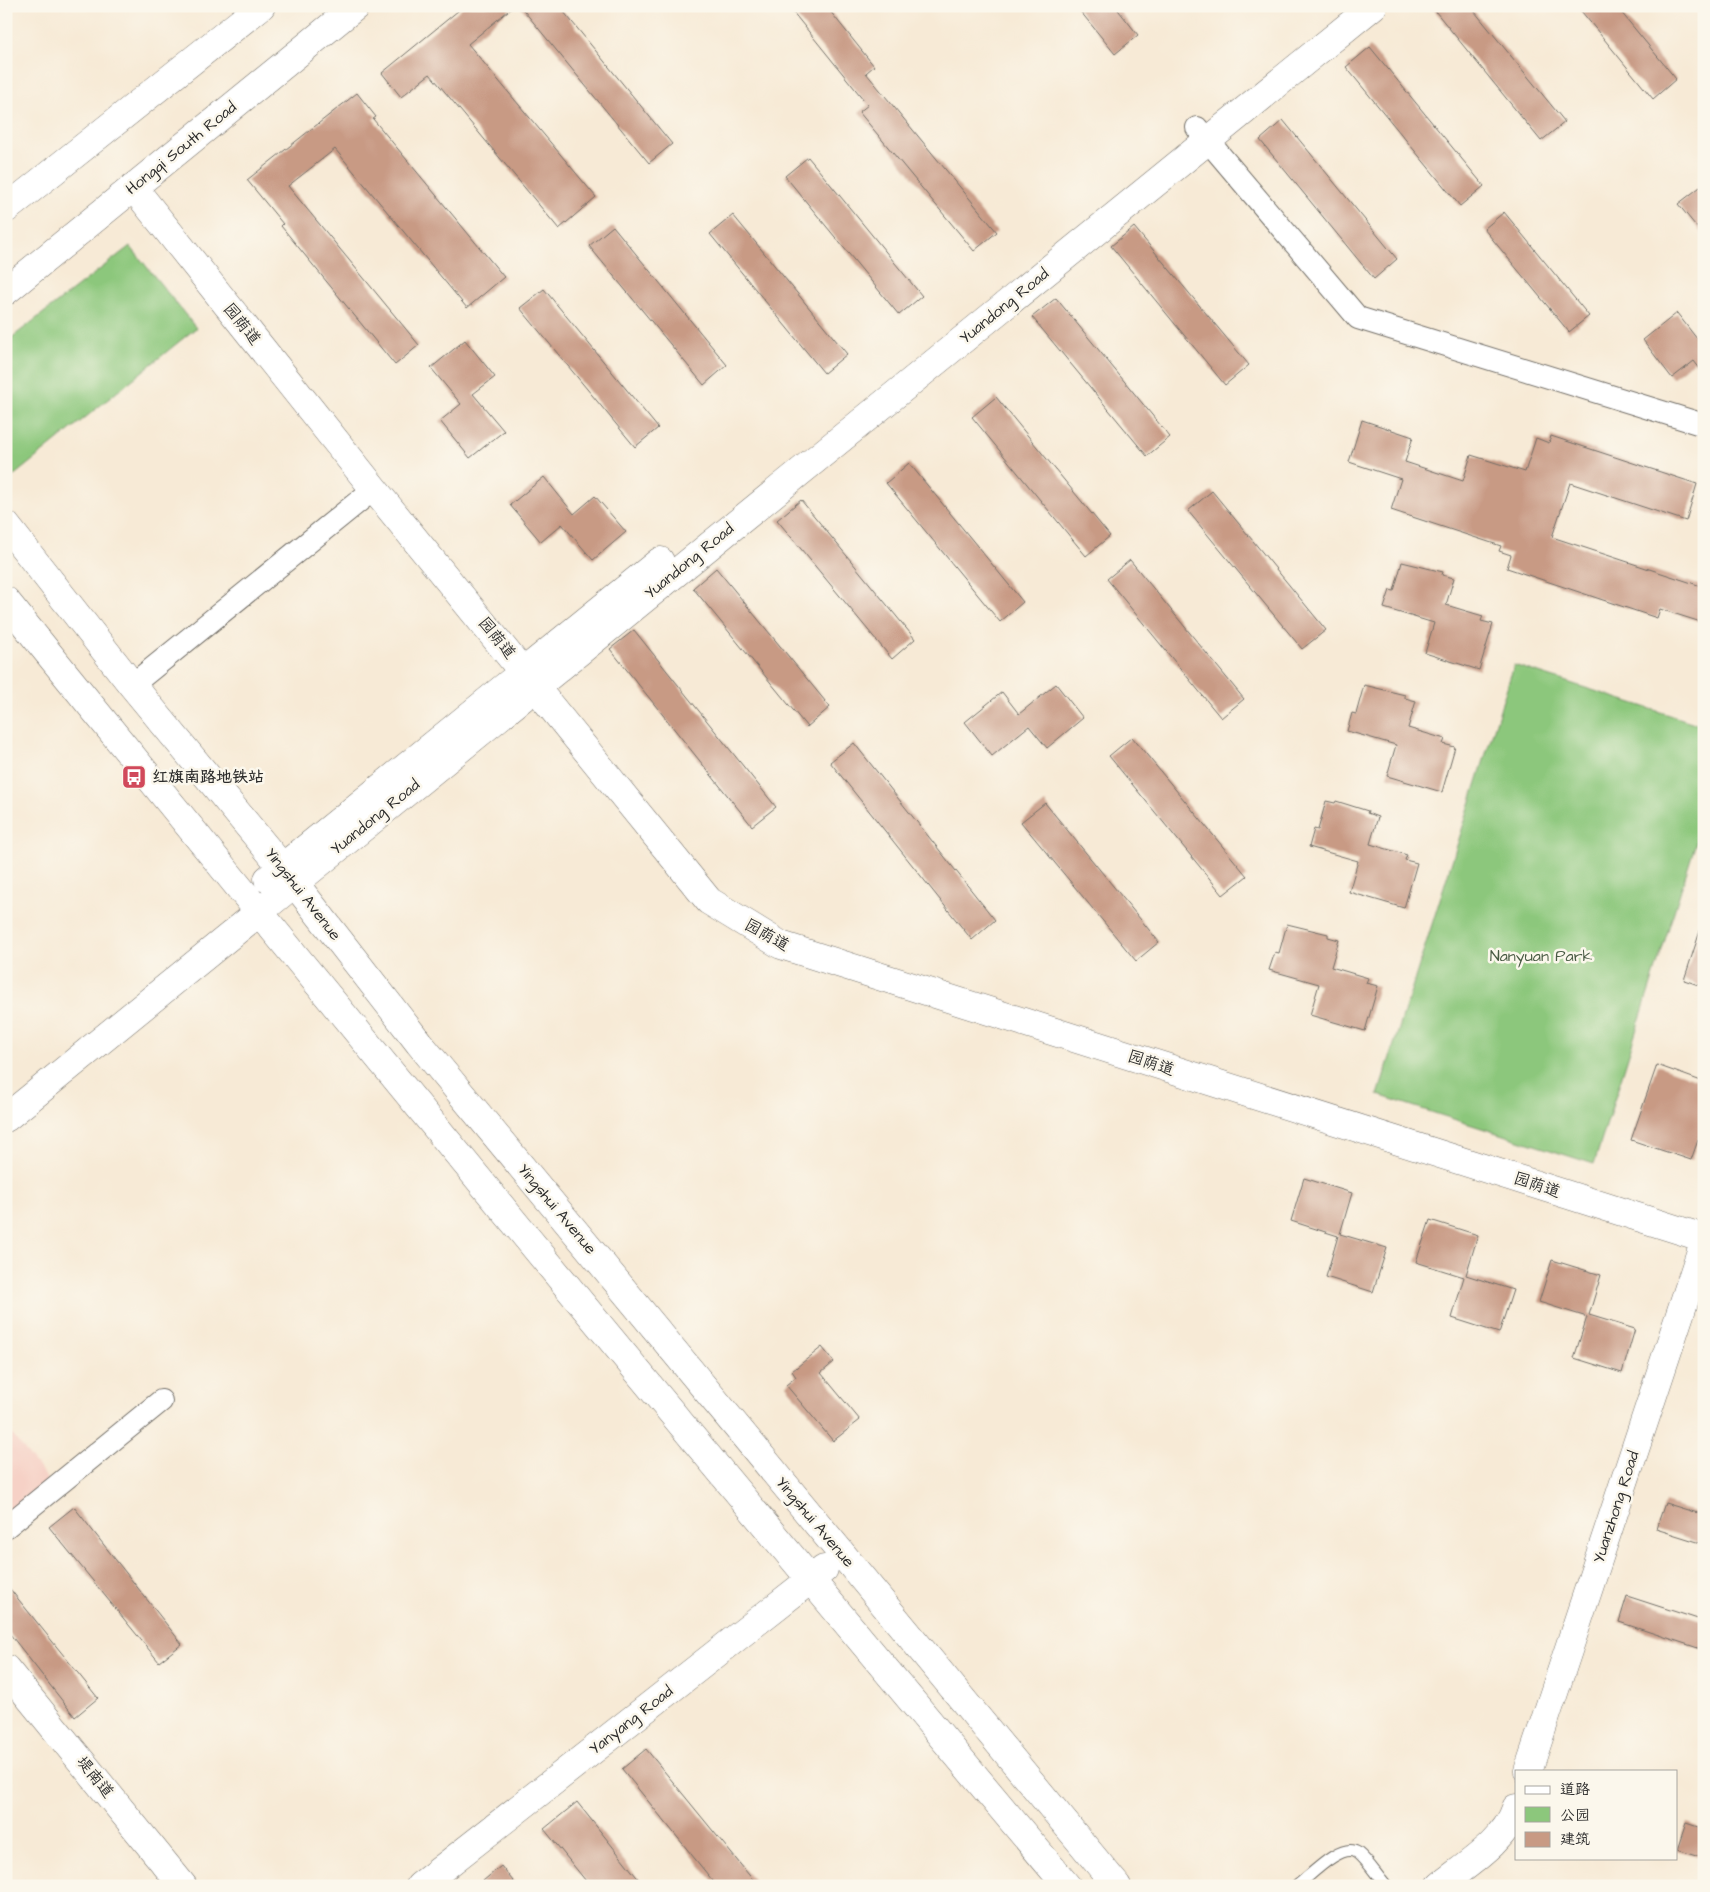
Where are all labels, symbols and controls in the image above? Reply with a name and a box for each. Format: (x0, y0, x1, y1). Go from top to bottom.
street label: Hongqi South Road (121, 96, 242, 200)
street label: Yuandong Road (955, 263, 1054, 350)
street label: 园荫道 (218, 298, 266, 350)
street label: Yuandong Road (640, 518, 739, 605)
street label: 园荫道 (473, 612, 521, 664)
bus stop icon: 红旗南路地铁站 (121, 764, 147, 790)
place label: 红旗南路地铁站 (152, 766, 264, 788)
street label: Yuandong Road (326, 774, 425, 861)
street label: Yingshui Avenue (259, 843, 346, 946)
street label: 园荫道 (741, 914, 793, 956)
park label: Nanyuan Park (1490, 945, 1592, 968)
street label: 园荫道 (1125, 1045, 1177, 1081)
street label: Yingshui Avenue (512, 1159, 602, 1260)
street label: 园荫道 (1511, 1167, 1563, 1203)
street label: Yuanzhong Road (1587, 1448, 1645, 1566)
street label: Yingshui Avenue (770, 1472, 860, 1573)
street label: Yanyang Road (584, 1680, 678, 1761)
street label: 堤南道 (71, 1751, 119, 1803)
legend (1515, 1770, 1678, 1860)
text: 道路 (1560, 1779, 1590, 1800)
text: 公园 (1560, 1805, 1590, 1826)
text: 建筑 (1560, 1829, 1590, 1850)

